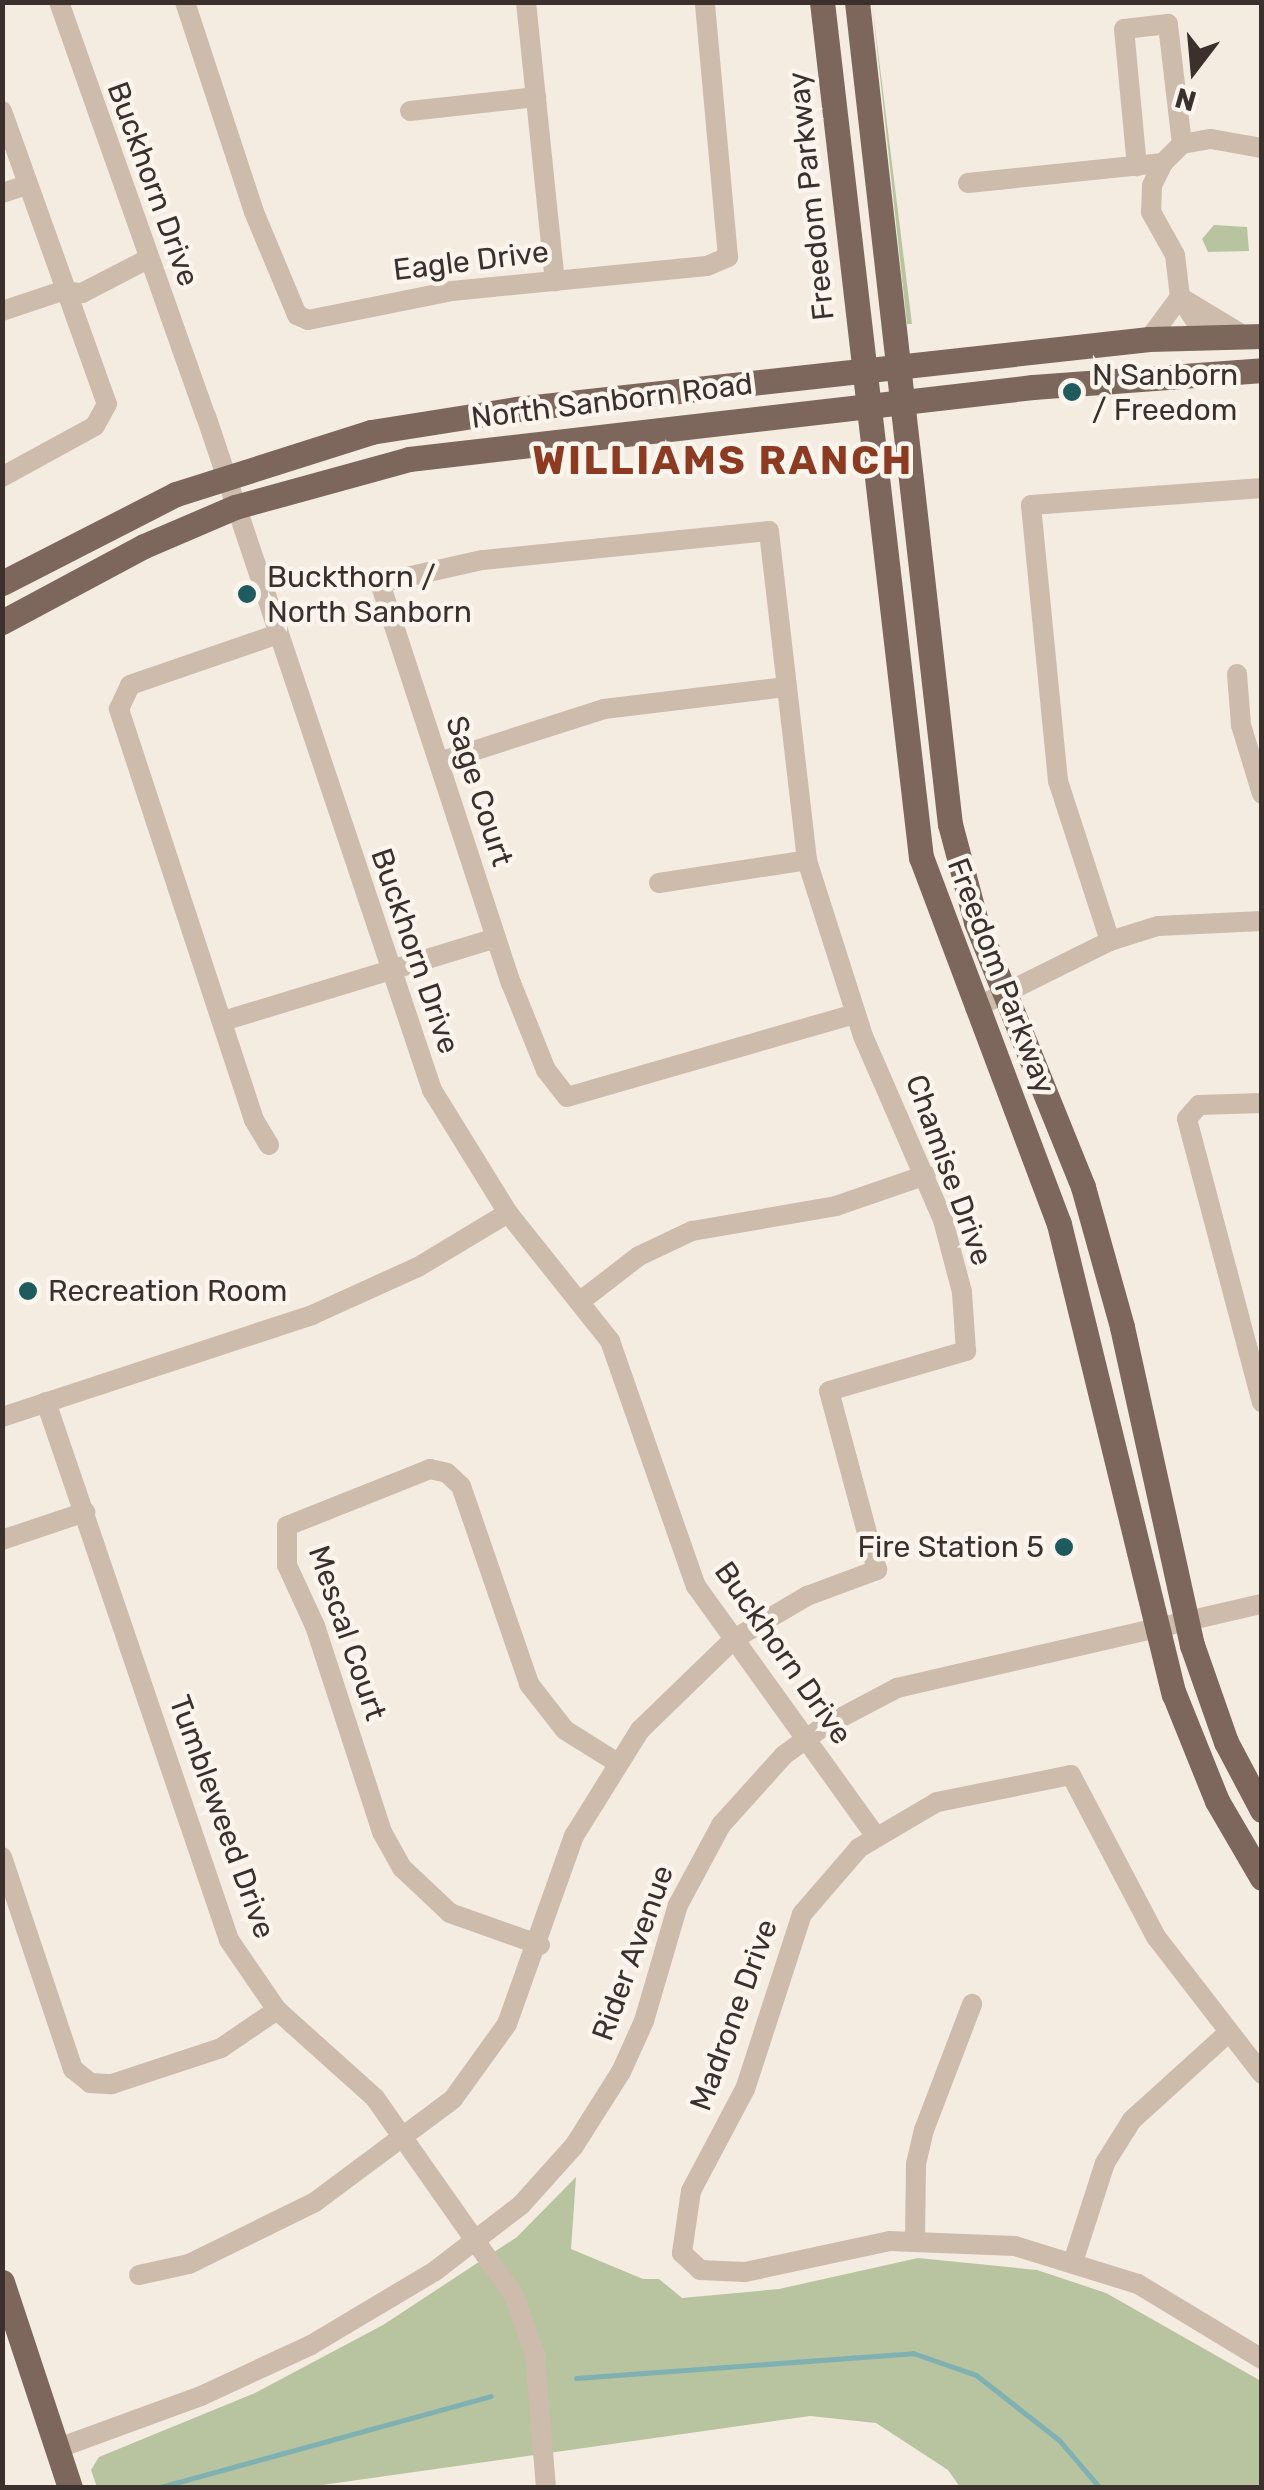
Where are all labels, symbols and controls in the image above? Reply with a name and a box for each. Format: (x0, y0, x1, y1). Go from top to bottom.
north arrow (1144, 20, 1244, 120)
street label: Freedom Parkway (780, 70, 842, 322)
street label: Buckhorn Drive (99, 77, 207, 291)
text: N (1171, 81, 1200, 118)
street label: Eagle Drive (391, 234, 551, 288)
place label: N Sanborn / Freedom (1092, 357, 1238, 428)
street label: North Sanborn Road (469, 366, 755, 436)
marker: N Sanborn / Freedom (1061, 381, 1083, 403)
district label: WILLIAMS RANCH (532, 437, 914, 485)
place label: Buckthorn / North Sanborn (267, 559, 472, 630)
marker: Buckthorn / North Sanborn (236, 583, 258, 605)
street label: Sage Court (438, 711, 520, 871)
street label: Buckhorn Drive (363, 844, 467, 1058)
street label: Freedom Parkway (939, 853, 1063, 1099)
street label: Chamise Drive (898, 1070, 1000, 1270)
place label: Recreation Room (48, 1273, 287, 1309)
marker: Recreation Room (17, 1280, 39, 1302)
place label: Fire Station 5 (858, 1529, 1044, 1565)
marker: Fire Station 5 (1053, 1536, 1075, 1558)
street label: Mescal Court (300, 1541, 394, 1725)
street label: Buckhorn Drive (707, 1555, 859, 1751)
street label: Tumbleweed Drive (161, 1691, 283, 1943)
street label: Rider Avenue (584, 1860, 682, 2046)
street label: Madrone Drive (683, 1914, 785, 2116)

